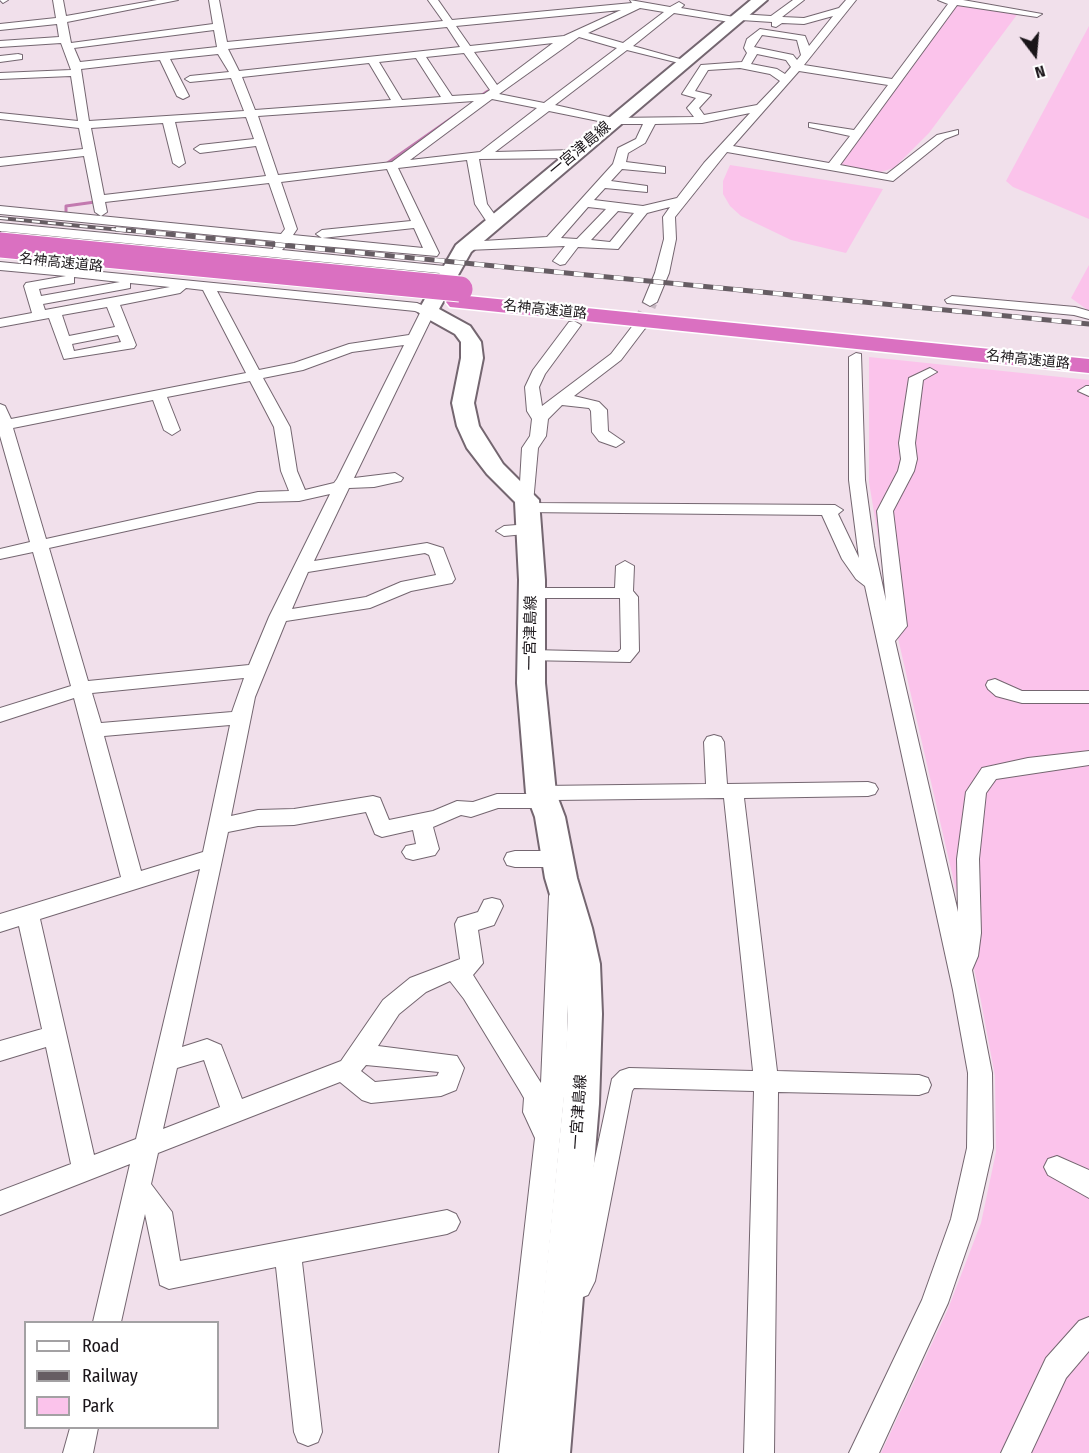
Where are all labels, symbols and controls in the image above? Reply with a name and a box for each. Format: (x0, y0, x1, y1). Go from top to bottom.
north arrow (1005, 24, 1065, 84)
text: N (1033, 61, 1047, 82)
street label: 一宮津島線 (545, 118, 615, 180)
street label: 名神高速道路 (18, 250, 104, 276)
street label: 名神高速道路 (502, 297, 588, 323)
street label: 名神高速道路 (985, 347, 1071, 373)
street label: 一宮津島線 (521, 595, 541, 671)
street label: 一宮津島線 (567, 1074, 591, 1150)
legend (24, 1321, 219, 1429)
text: Road (82, 1335, 119, 1357)
text: Railway (82, 1365, 138, 1387)
text: Park (82, 1395, 114, 1417)

